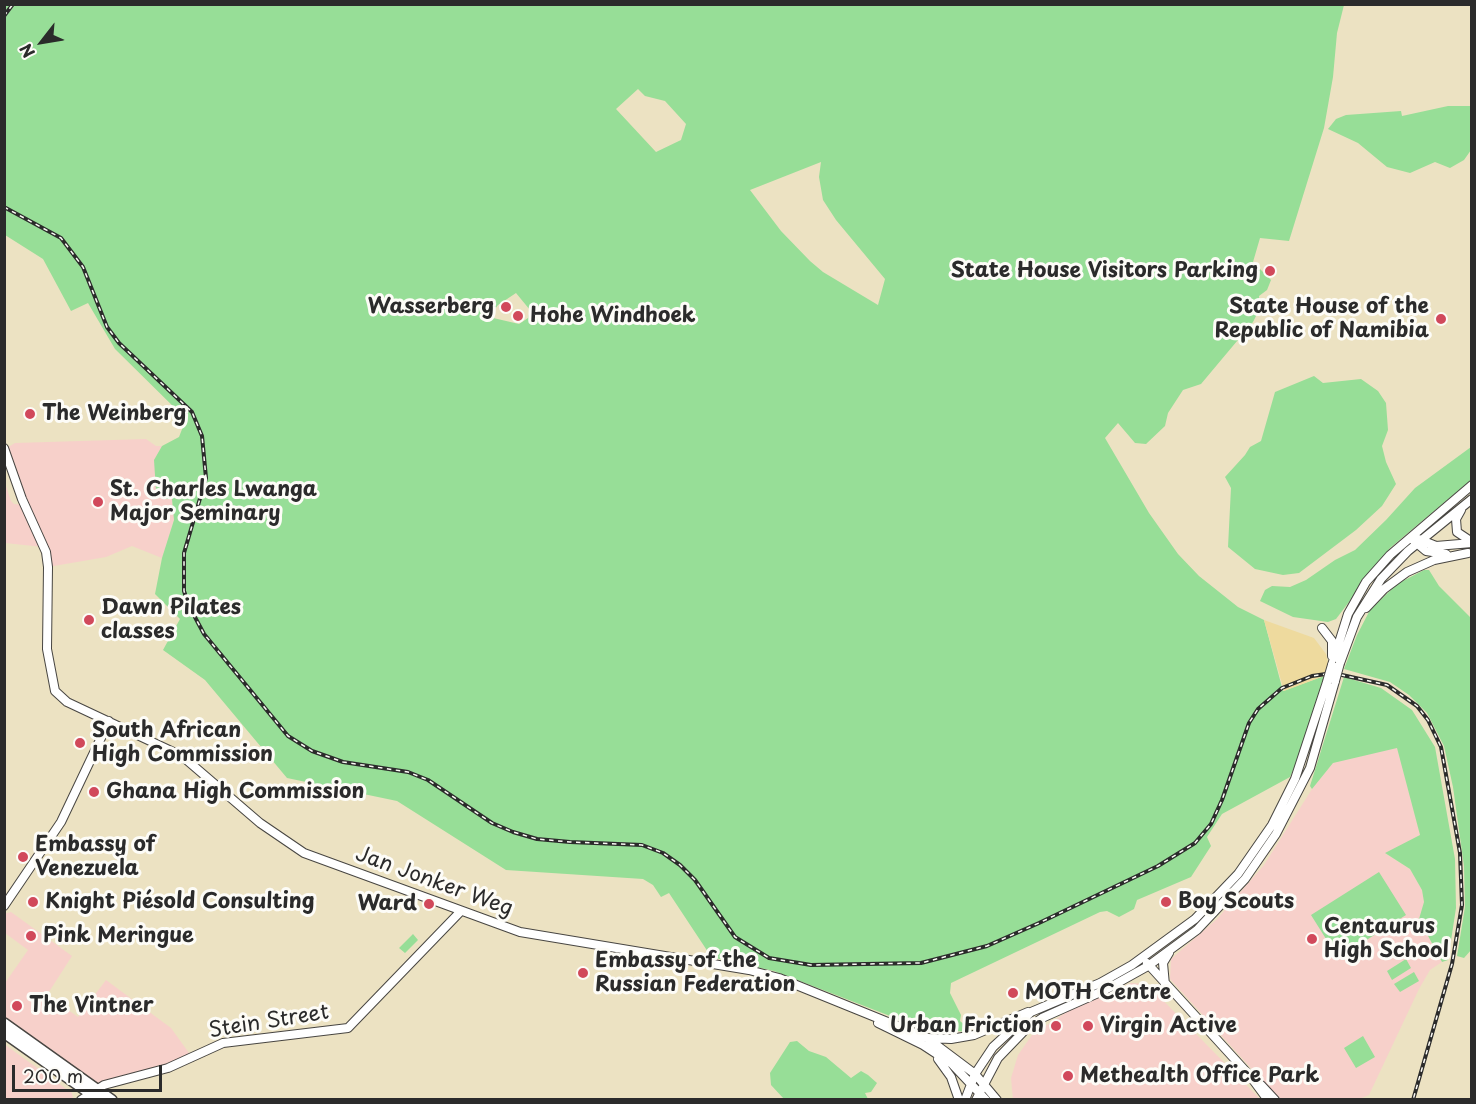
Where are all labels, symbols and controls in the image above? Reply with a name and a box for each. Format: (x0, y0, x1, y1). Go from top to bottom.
north arrow (12, 12, 72, 72)
text: N (13, 40, 40, 63)
place label: State House Visitors Parking (951, 258, 1258, 284)
marker: State House Visitors Parking (1263, 264, 1277, 278)
place label: Wasserberg (368, 294, 494, 320)
place label: State House of the Republic of Namibia (1215, 294, 1429, 344)
marker: Wasserberg (499, 300, 513, 314)
place label: Hohe Windhoek (530, 303, 696, 329)
marker: Hohe Windhoek (511, 309, 525, 323)
marker: State House of the Republic of Namibia (1434, 312, 1448, 326)
place label: The Weinberg (42, 401, 186, 427)
marker: The Weinberg (23, 407, 37, 421)
place label: St. Charles Lwanga Major Seminary (110, 477, 317, 527)
marker: St. Charles Lwanga Major Seminary (91, 495, 105, 509)
place label: Dawn Pilates classes (101, 595, 241, 645)
marker: Dawn Pilates classes (82, 613, 96, 627)
place label: South African High Commission (92, 718, 273, 768)
marker: South African High Commission (73, 736, 87, 750)
place label: Ghana High Commission (106, 779, 364, 805)
marker: Ghana High Commission (87, 785, 101, 799)
place label: Embassy of Venezuela (35, 832, 155, 882)
street label: Jan Jonker Weg (352, 842, 516, 922)
marker: Embassy of Venezuela (16, 850, 30, 864)
place label: Knight Piésold Consulting (45, 889, 314, 915)
place label: Boy Scouts (1178, 889, 1294, 915)
place label: Ward (358, 891, 417, 917)
marker: Knight Piésold Consulting (26, 895, 40, 909)
marker: Boy Scouts (1159, 895, 1173, 909)
marker: Ward (422, 897, 436, 911)
place label: Centaurus High School (1324, 914, 1449, 964)
place label: Pink Meringue (43, 923, 194, 949)
marker: Pink Meringue (24, 929, 38, 943)
marker: Centaurus High School (1305, 932, 1319, 946)
place label: Embassy of the Russian Federation (595, 948, 795, 998)
marker: Embassy of the Russian Federation (576, 966, 590, 980)
place label: MOTH Centre (1025, 980, 1171, 1006)
marker: MOTH Centre (1006, 986, 1020, 1000)
place label: The Vintner (29, 993, 154, 1019)
marker: The Vintner (10, 999, 24, 1013)
street label: Stein Street (207, 1000, 331, 1044)
place label: Urban Friction (890, 1013, 1044, 1039)
place label: Virgin Active (1100, 1013, 1237, 1039)
marker: Urban Friction (1049, 1019, 1063, 1033)
marker: Virgin Active (1081, 1019, 1095, 1033)
scale bar (15, 1053, 165, 1091)
text: 200 m (23, 1062, 83, 1089)
place label: Methealth Office Park (1080, 1063, 1319, 1089)
marker: Methealth Office Park (1061, 1069, 1075, 1083)

